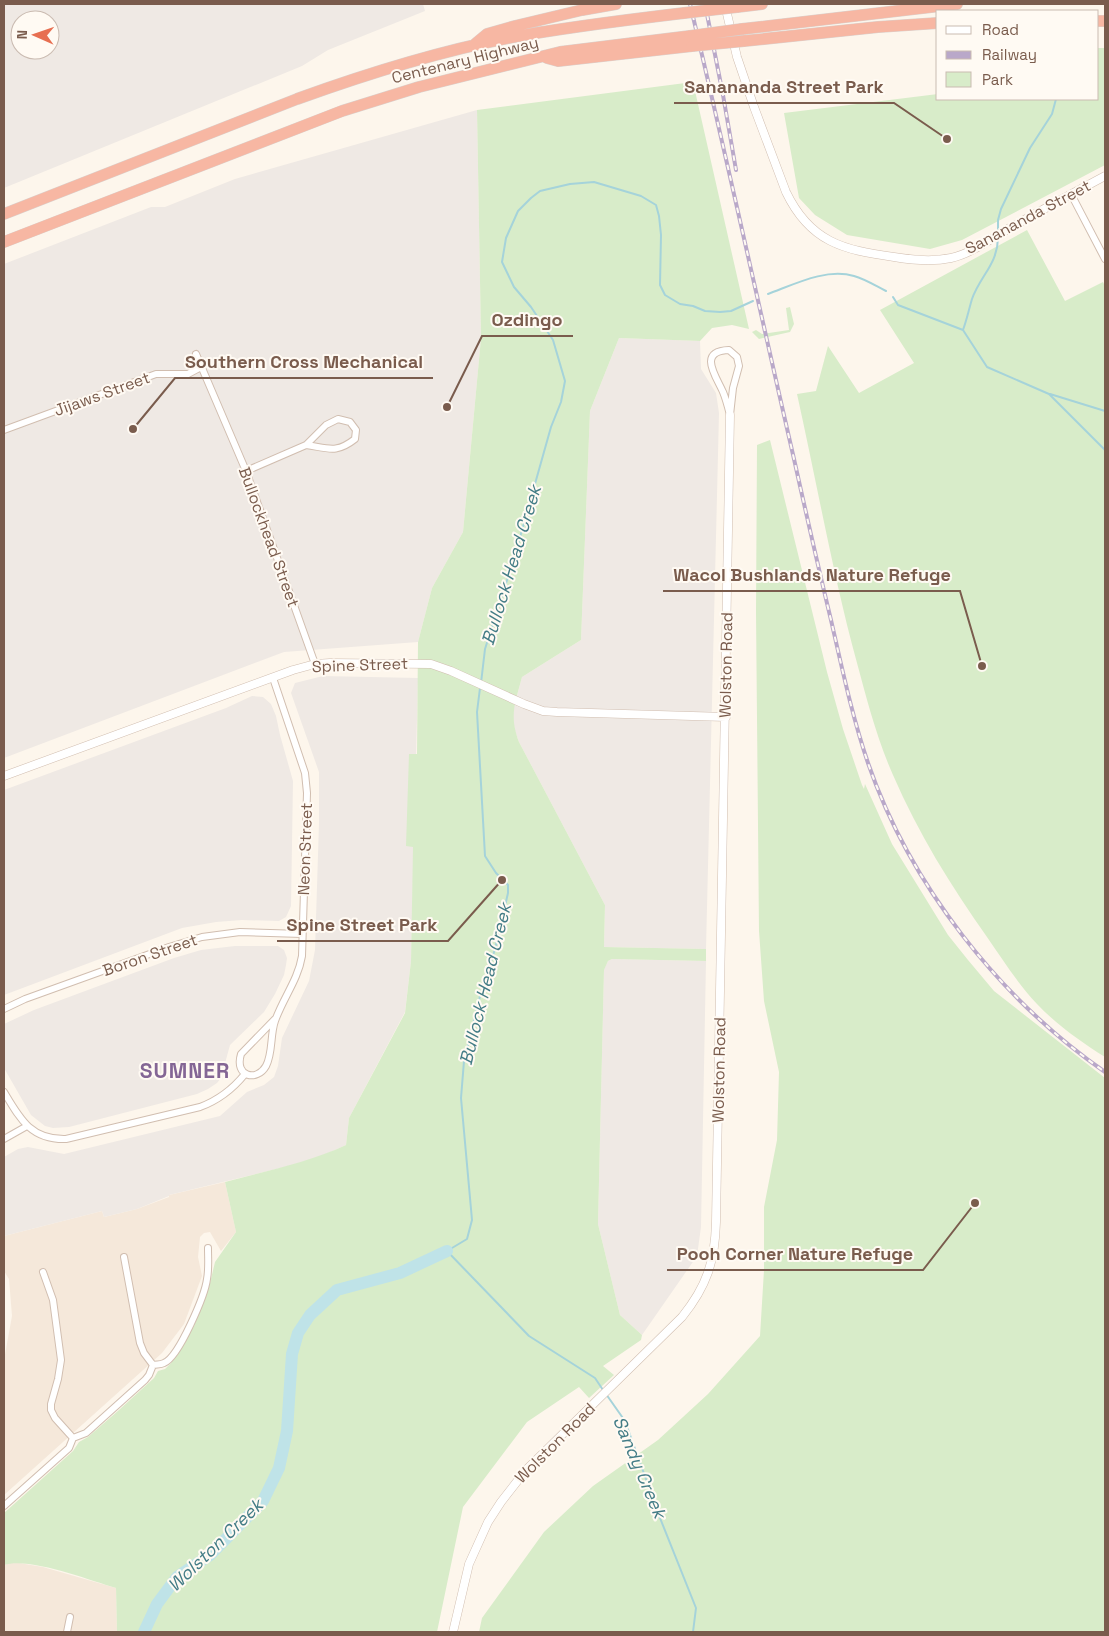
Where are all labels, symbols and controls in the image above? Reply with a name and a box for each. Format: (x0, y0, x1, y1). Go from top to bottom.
north arrow (10, 10, 60, 60)
legend (936, 10, 1099, 100)
text: Road (982, 20, 1019, 39)
text: N (13, 30, 31, 40)
street label: Centenary Highway (389, 32, 541, 88)
text: Railway (982, 45, 1037, 64)
callout: Sanananda Street Park (674, 70, 894, 103)
text: Park (982, 70, 1013, 89)
text: Sanananda Street Park (684, 75, 884, 98)
street label: Sanananda Street (962, 175, 1094, 259)
callout: Ozdingo (482, 303, 573, 336)
text: Ozdingo (491, 308, 563, 331)
callout: Southern Cross Mechanical (175, 345, 433, 378)
text: Southern Cross Mechanical (185, 350, 423, 373)
street label: Jijaws Street (51, 367, 153, 421)
street label: Bullockhead Street (234, 464, 304, 610)
water label: Bullock Head Creek (476, 480, 547, 648)
callout: Wacol Bushlands Nature Refuge (663, 558, 960, 591)
text: Wacol Bushlands Nature Refuge (673, 563, 951, 586)
street label: Wolston Road (715, 612, 737, 718)
street label: Spine Street (311, 653, 409, 677)
street label: Neon Street (293, 802, 317, 896)
water label: Bullock Head Creek (454, 899, 517, 1067)
callout: Spine Street Park (277, 908, 448, 941)
text: Spine Street Park (287, 913, 437, 936)
street label: Boron Street (100, 929, 200, 981)
street label: Wolston Road (708, 1017, 730, 1123)
district label: SUMNER (140, 1057, 230, 1084)
callout: Pooh Corner Nature Refuge (667, 1237, 923, 1270)
text: Pooh Corner Nature Refuge (677, 1242, 913, 1265)
street label: Wolston Road (510, 1398, 600, 1488)
water label: Sandy Creek (608, 1412, 673, 1524)
water label: Wolston Creek (162, 1492, 269, 1596)

